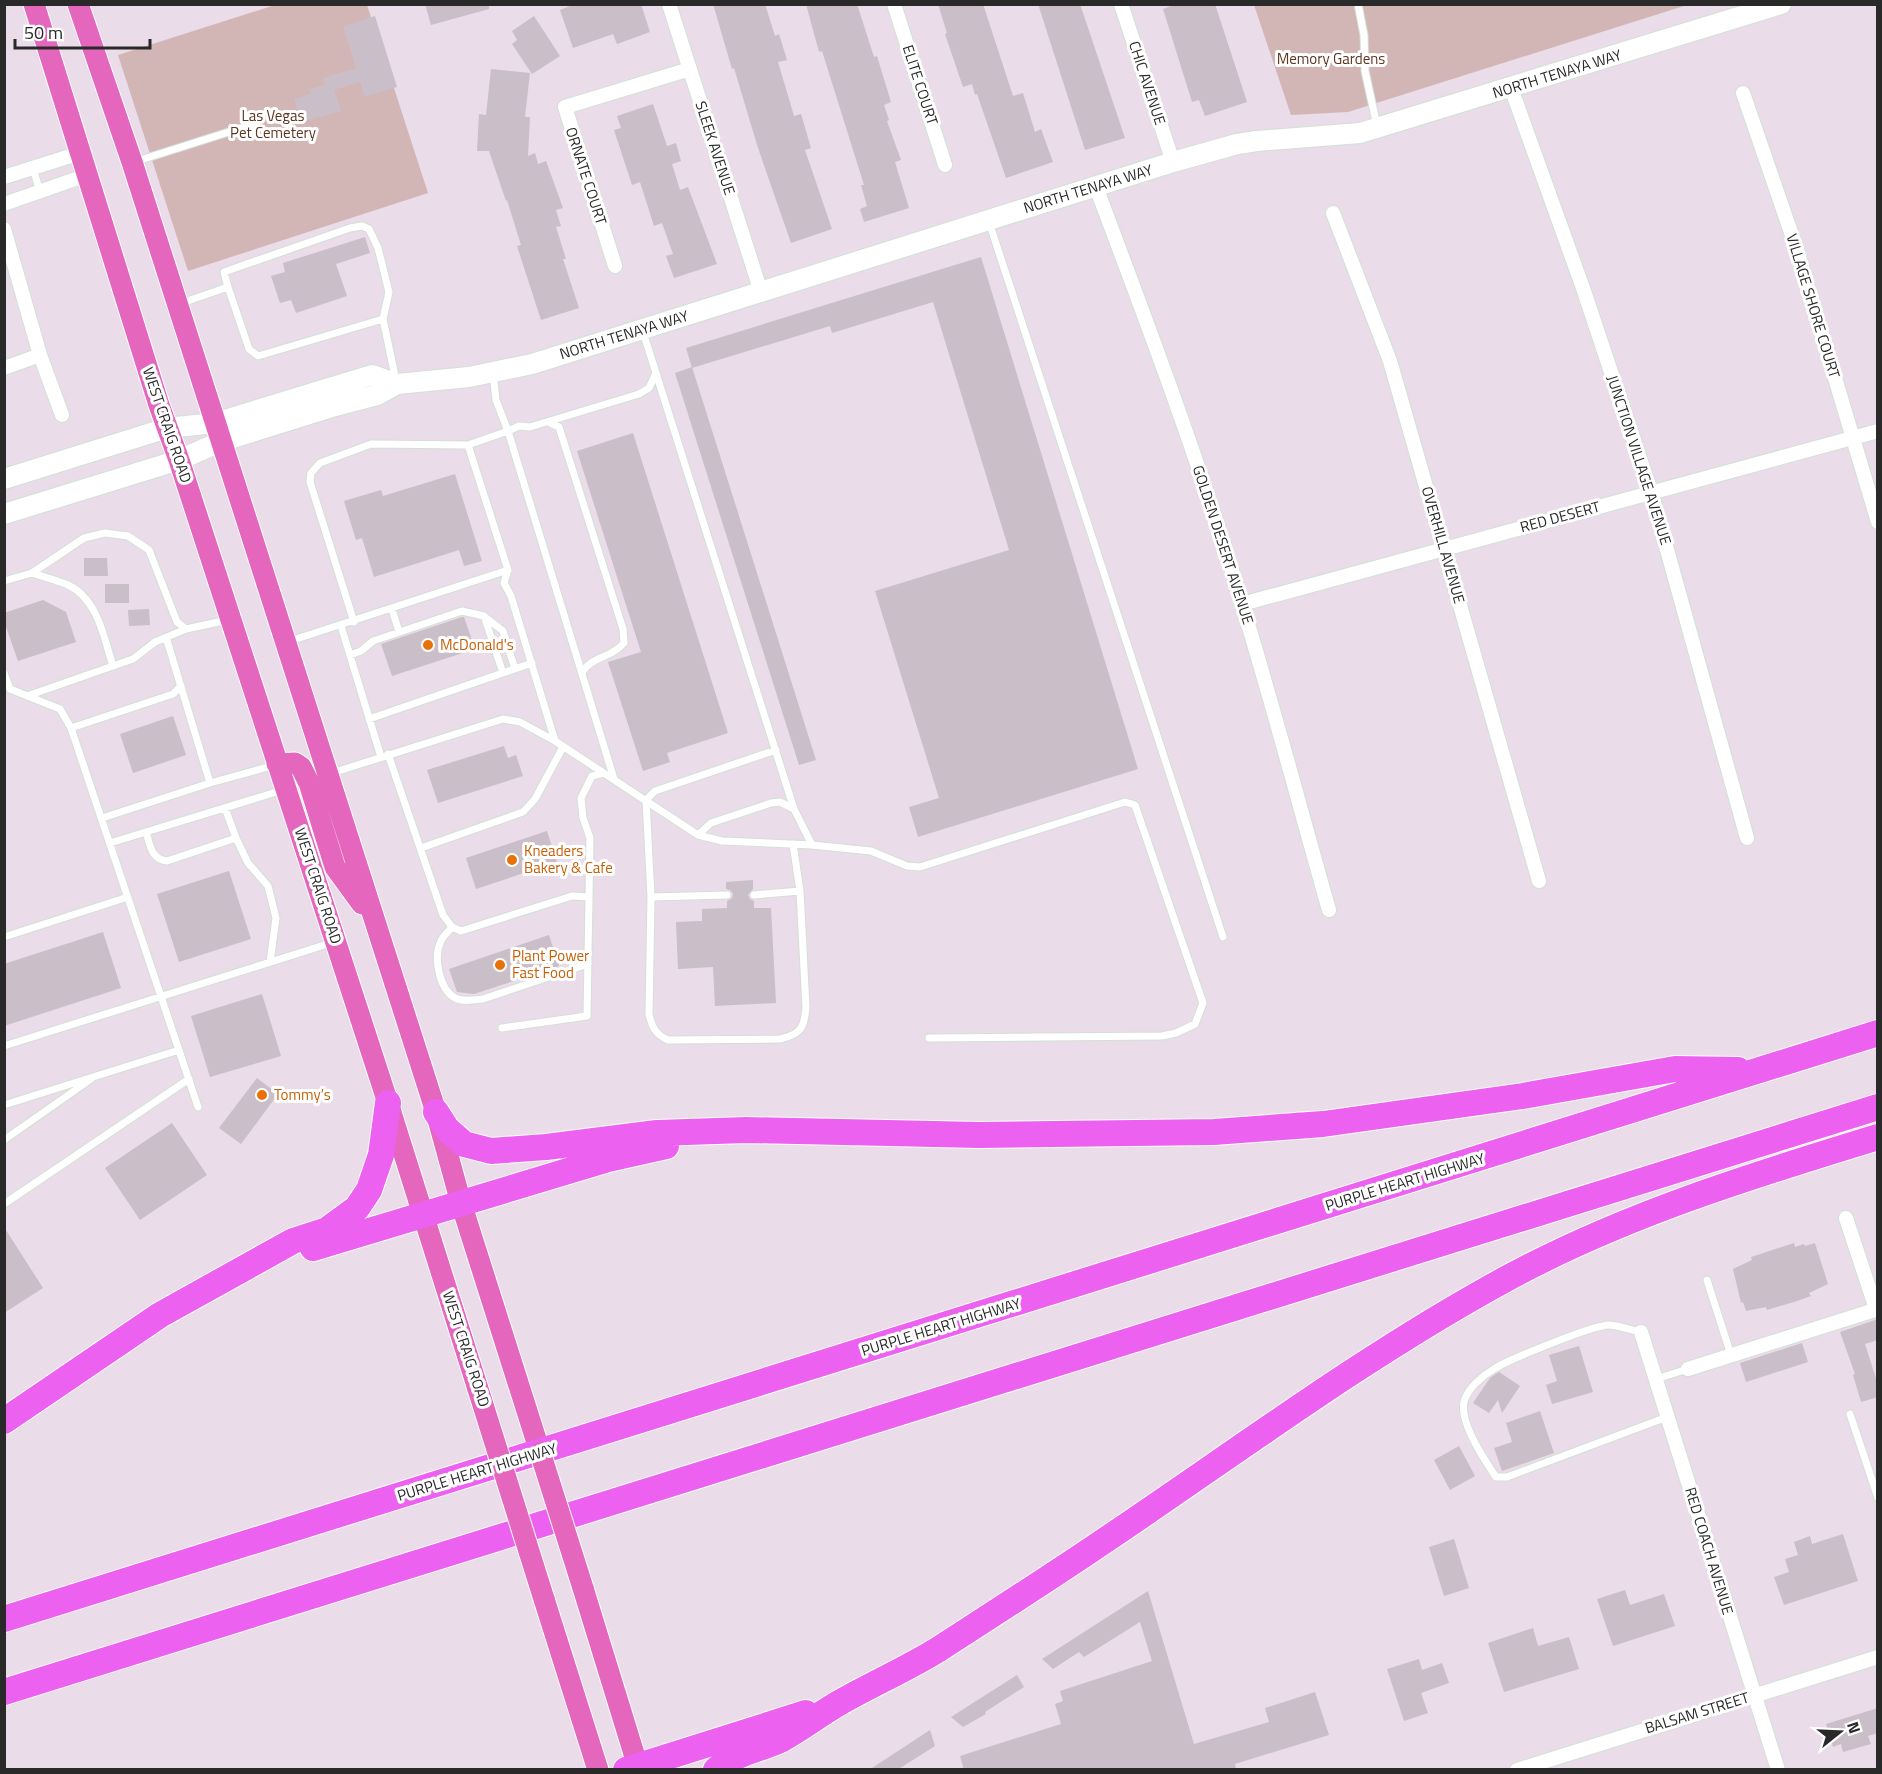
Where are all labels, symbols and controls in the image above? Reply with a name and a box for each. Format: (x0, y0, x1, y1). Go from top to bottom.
scale bar (15, 12, 150, 50)
text: 50 m (24, 19, 63, 46)
street label: CHIC AVENUE (1123, 38, 1172, 128)
street label: ELITE COURT (897, 42, 944, 128)
street label: NORTH TENAYA WAY (1489, 43, 1624, 104)
park label: Memory Gardens (1277, 47, 1385, 70)
street label: SLEEK AVENUE (689, 98, 741, 198)
park label: Las Vegas Pet Cemetery (230, 104, 316, 144)
street label: ORNATE COURT (560, 124, 613, 228)
street label: NORTH TENAYA WAY (1020, 158, 1155, 219)
street label: VILLAGE SHORE COURT (1781, 231, 1846, 381)
street label: NORTH TENAYA WAY (556, 304, 691, 365)
street label: WEST CRAIG ROAD (137, 364, 198, 486)
street label: JUNCTION VILLAGE AVENUE (1601, 372, 1678, 548)
street label: GOLDEN DESERT AVENUE (1187, 462, 1260, 627)
street label: OVERHILL AVENUE (1416, 483, 1471, 606)
street label: RED DESERT (1517, 495, 1602, 538)
place label: McDonald's (440, 633, 514, 656)
marker: McDonald's (421, 638, 435, 652)
street label: WEST CRAIG ROAD (289, 825, 348, 947)
place label: Kneaders Bakery & Cafe (524, 839, 613, 879)
marker: Kneaders Bakery & Cafe (505, 853, 519, 867)
place label: Plant Power Fast Food (512, 944, 589, 984)
marker: Plant Power Fast Food (493, 958, 507, 972)
place label: Tommy’s (274, 1083, 331, 1106)
marker: Tommy’s (255, 1088, 269, 1102)
street label: PURPLE HEART HIGHWAY (1322, 1146, 1487, 1217)
street label: WEST CRAIG ROAD (437, 1288, 496, 1410)
street label: PURPLE HEART HIGHWAY (858, 1291, 1023, 1362)
street label: PURPLE HEART HIGHWAY (394, 1436, 559, 1507)
street label: RED COACH AVENUE (1679, 1484, 1740, 1617)
street label: BALSAM STREET (1642, 1686, 1752, 1739)
north arrow (1810, 1702, 1870, 1762)
text: N (1841, 1718, 1867, 1736)

